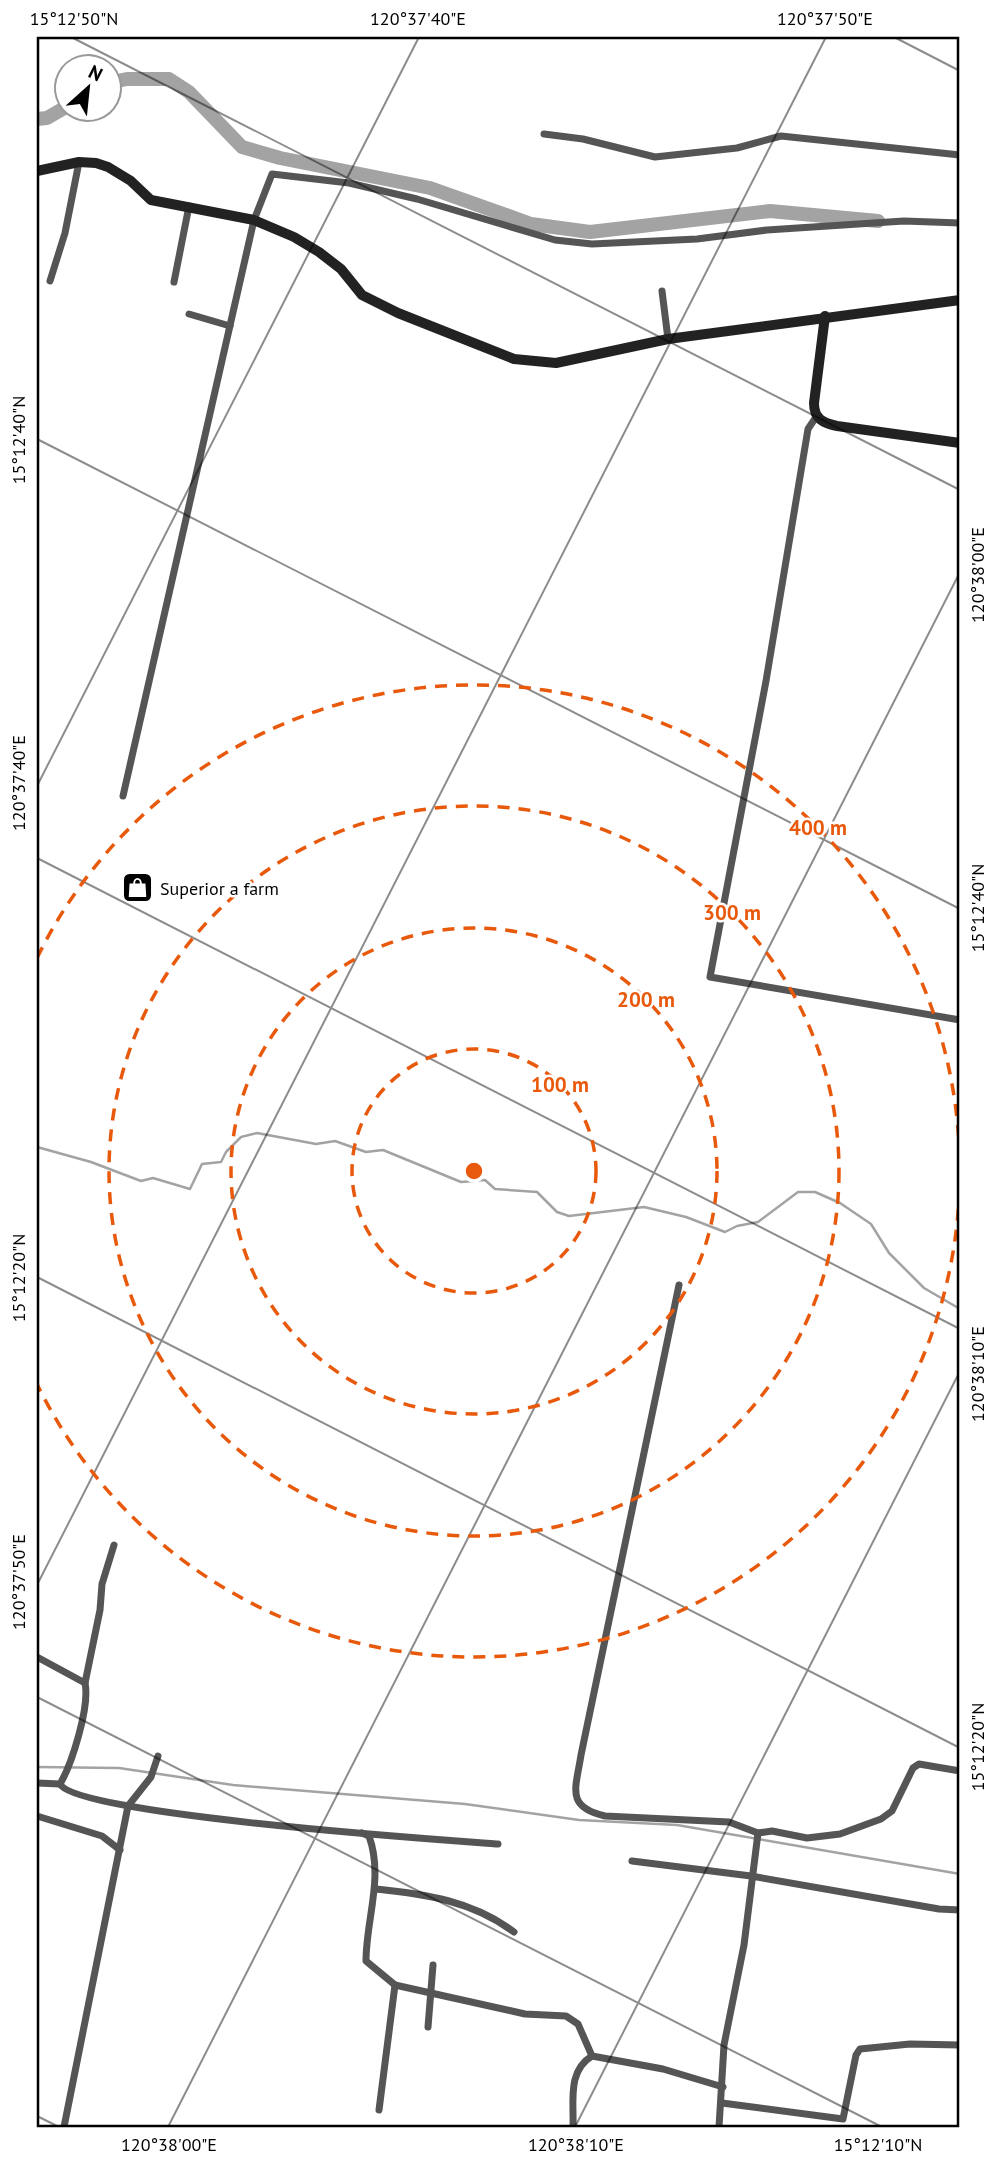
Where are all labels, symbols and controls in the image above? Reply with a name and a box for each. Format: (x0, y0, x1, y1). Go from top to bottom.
text: 15°12'50"N (30, 7, 118, 30)
text: 120°37'40"E (370, 7, 466, 30)
text: 120°37'50"E (777, 7, 873, 30)
north arrow (52, 52, 122, 122)
text: N (85, 59, 107, 86)
text: 15°12'40"N (7, 396, 30, 484)
text: 120°38'00"E (966, 527, 989, 623)
text: 120°37'40"E (7, 735, 30, 831)
text: 400 m (789, 814, 847, 841)
text: 15°12'40"N (966, 864, 989, 952)
shop icon: Superior a farm (120, 871, 154, 905)
place label: Superior a farm (160, 877, 279, 900)
text: 300 m (703, 899, 761, 926)
text: 200 m (617, 986, 675, 1013)
text: 100 m (531, 1071, 589, 1098)
centre of rings (462, 1159, 486, 1183)
text: 15°12'20"N (7, 1234, 30, 1322)
text: 120°38'10"E (966, 1326, 989, 1422)
text: 120°37'50"E (7, 1534, 30, 1630)
text: 15°12'20"N (966, 1703, 989, 1791)
text: 120°38'00"E (121, 2133, 217, 2156)
text: 120°38'10"E (528, 2133, 624, 2156)
text: 15°12'10"N (834, 2133, 922, 2156)

